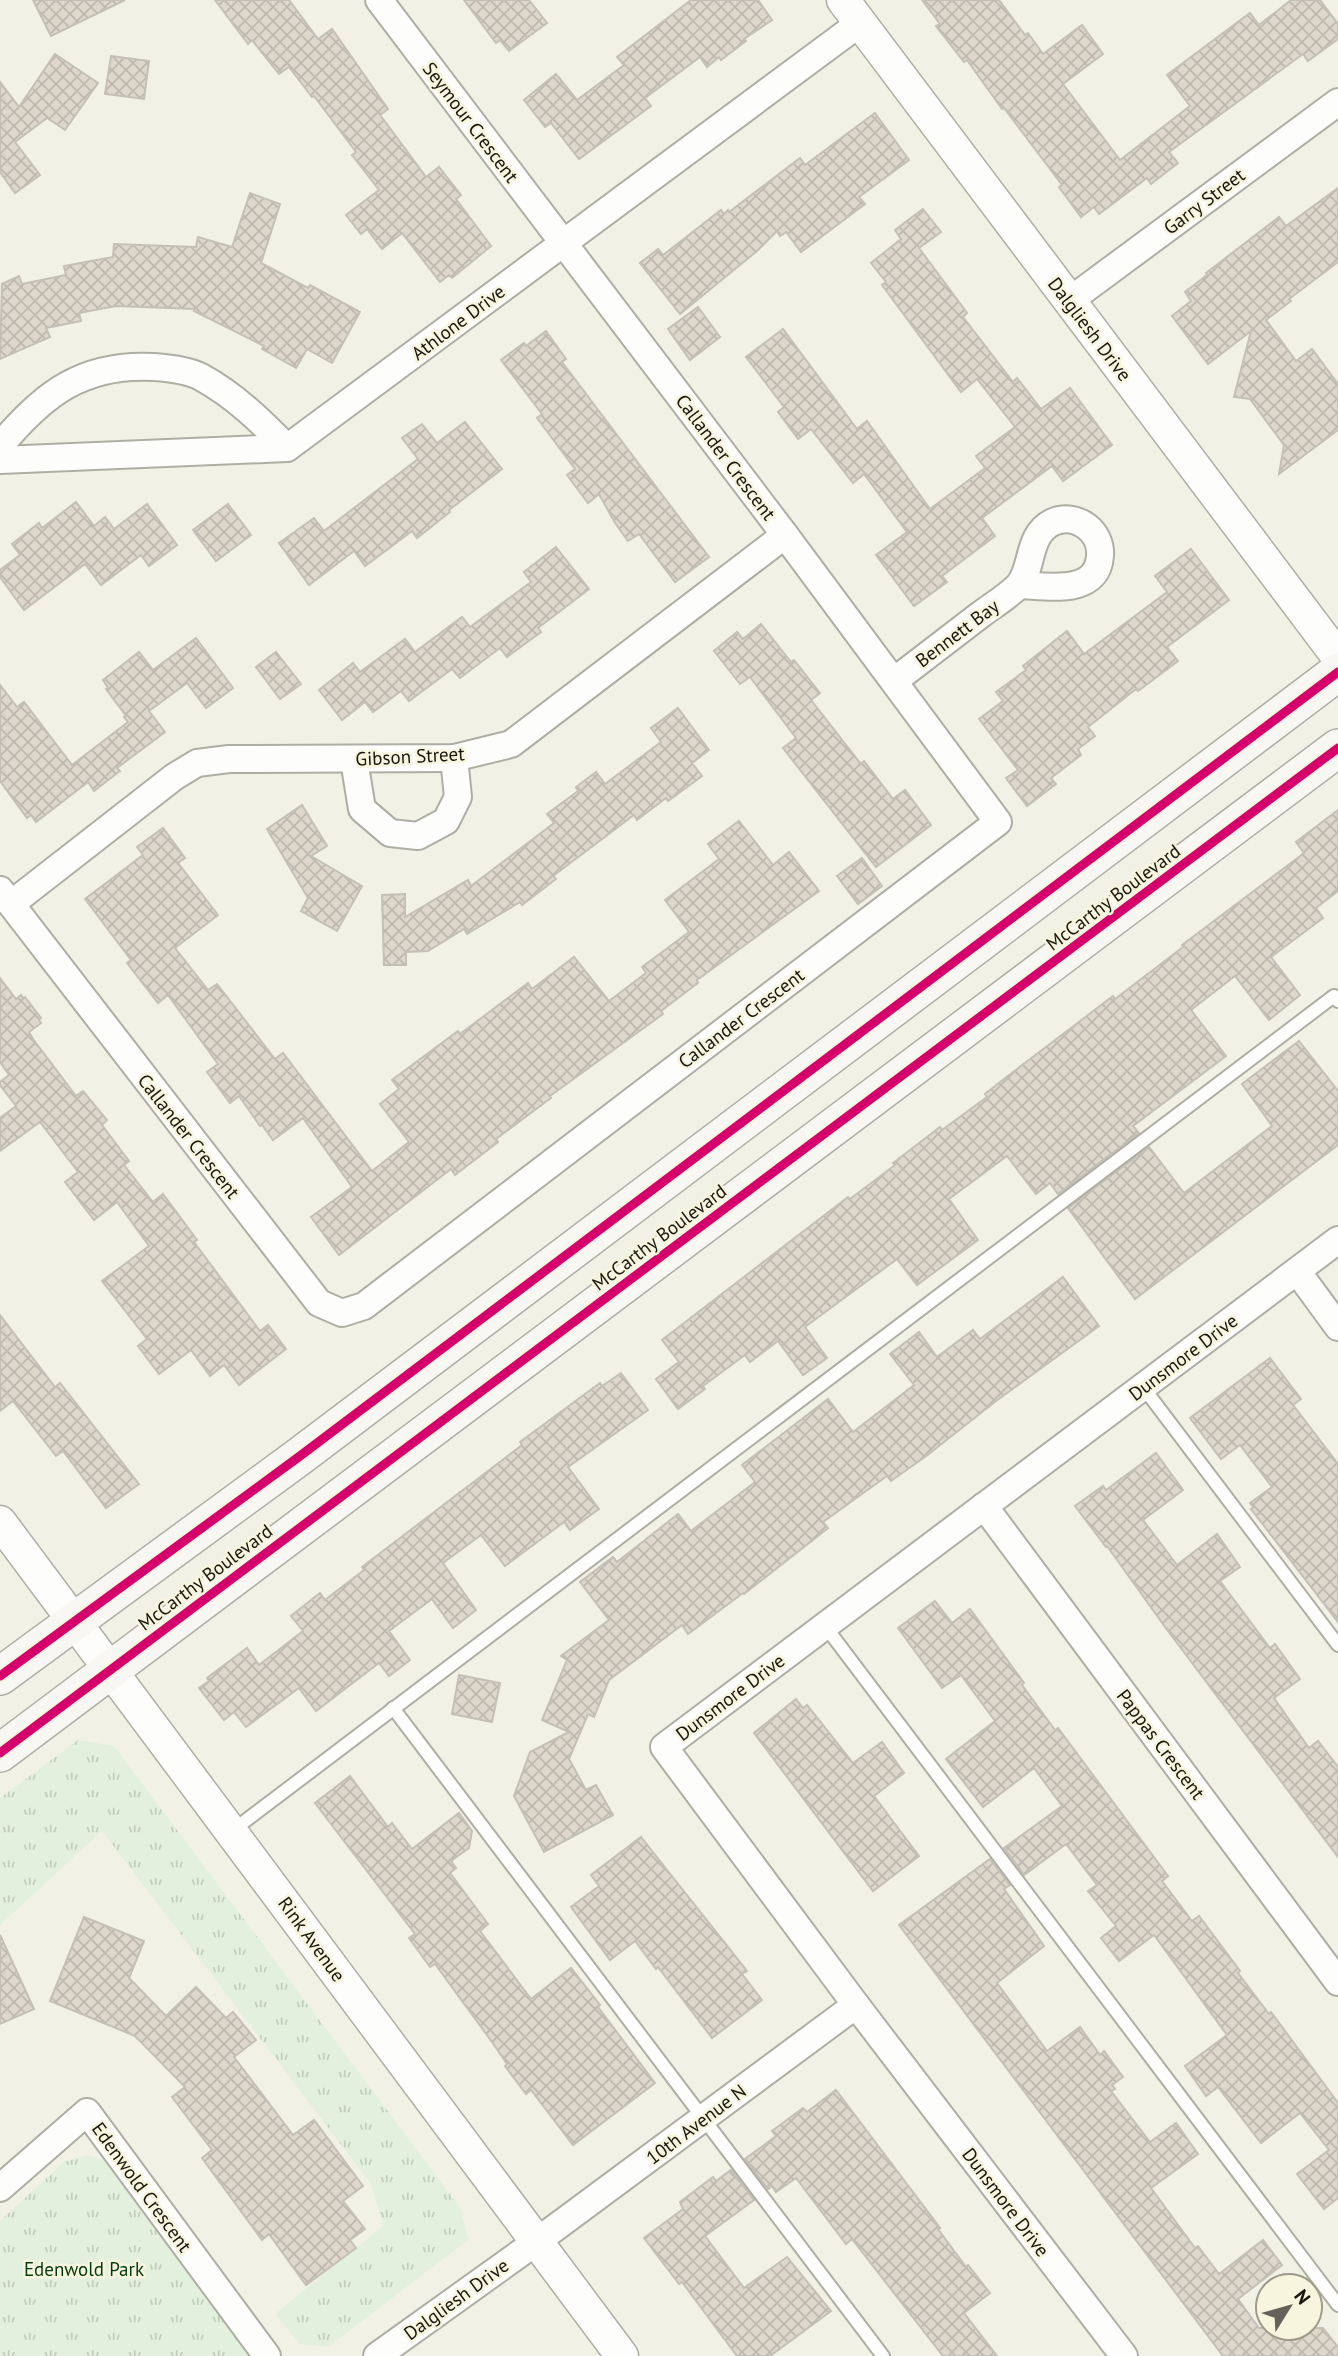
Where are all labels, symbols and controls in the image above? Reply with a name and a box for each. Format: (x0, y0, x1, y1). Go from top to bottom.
street label: Seymour Crescent (418, 57, 524, 187)
street label: Garry Street (1159, 162, 1250, 239)
street label: Dalgliesh Drive (1043, 272, 1137, 386)
street label: Athlone Drive (406, 279, 510, 365)
street label: Callander Crescent (671, 389, 782, 525)
street label: Bennett Bay (910, 594, 1004, 672)
street label: Gibson Street (355, 741, 466, 771)
street label: McCarthy Boulevard (1041, 839, 1185, 955)
street label: Callander Crescent (673, 962, 809, 1073)
street label: Callander Crescent (133, 1069, 245, 1204)
street label: McCarthy Boulevard (587, 1179, 731, 1295)
street label: Dunsmore Drive (1124, 1308, 1242, 1406)
street label: McCarthy Boulevard (133, 1519, 277, 1635)
street label: Dunsmore Drive (671, 1648, 789, 1746)
street label: Pappas Crescent (1112, 1684, 1211, 1804)
street label: Rink Avenue (273, 1892, 351, 1986)
street label: 10th Avenue N (641, 2079, 751, 2169)
street label: Edenwold Crescent (87, 2117, 197, 2257)
street label: Dunsmore Drive (957, 2143, 1055, 2261)
street label: Dalgliesh Drive (399, 2253, 513, 2345)
park label: Edenwold Park (24, 2257, 144, 2281)
north arrow (1254, 2272, 1324, 2342)
text: N (1289, 2285, 1316, 2309)

